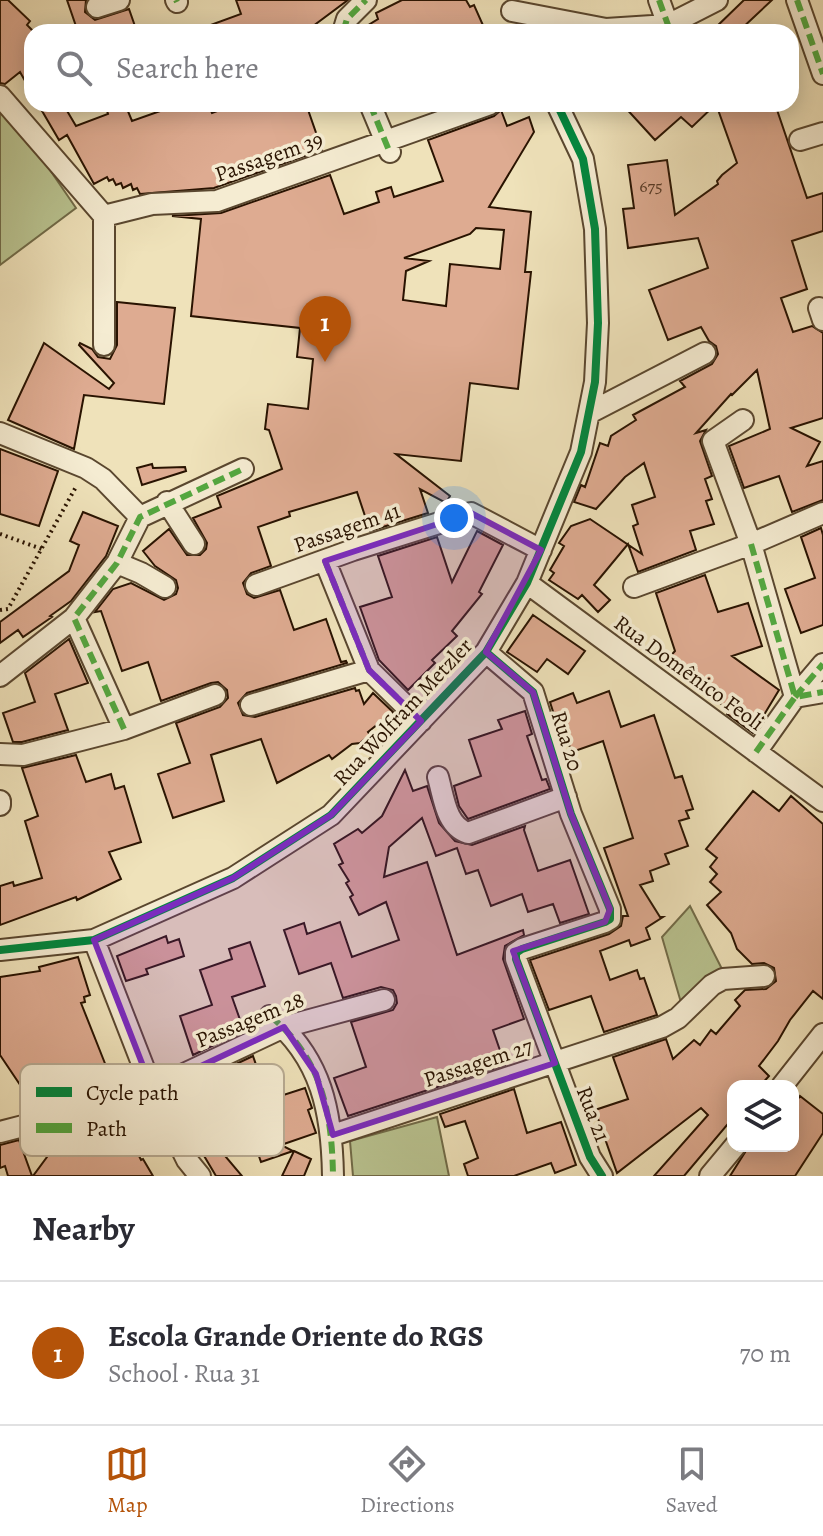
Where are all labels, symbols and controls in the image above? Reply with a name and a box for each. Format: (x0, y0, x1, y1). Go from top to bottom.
search box (24, 24, 799, 112)
icon: search (52, 46, 96, 90)
text: Search here (116, 48, 259, 88)
street label: Passagem 39 (211, 124, 327, 190)
house number: 675 (639, 174, 663, 198)
pin: 1 (299, 296, 351, 362)
street label: Passagem 41 (290, 496, 404, 560)
your location (434, 498, 474, 538)
street label: Rua Domênico Feoli (608, 608, 770, 738)
street label: Rua Wolfram Metzler (327, 632, 479, 792)
street label: Rua 20 (544, 707, 590, 775)
street label: Passagem 28 (191, 985, 309, 1055)
street label: Passagem 27 (420, 1031, 537, 1095)
legend (20, 1064, 284, 1156)
text: Cycle path (86, 1078, 179, 1108)
map controls (727, 1080, 799, 1152)
button: layers (727, 1080, 799, 1152)
street label: Rua 21 (569, 1082, 617, 1146)
text: Path (86, 1114, 127, 1144)
text: Nearby (32, 1205, 135, 1252)
text: Escola Grande Oriente do RGS (108, 1316, 484, 1356)
text: 1 (53, 1336, 63, 1371)
text: 70 m (739, 1336, 791, 1371)
text: School · Rua 31 (108, 1356, 260, 1391)
tab: Map (105, 1442, 149, 1520)
tab: Directions (360, 1442, 455, 1520)
tab: Saved (665, 1442, 718, 1520)

